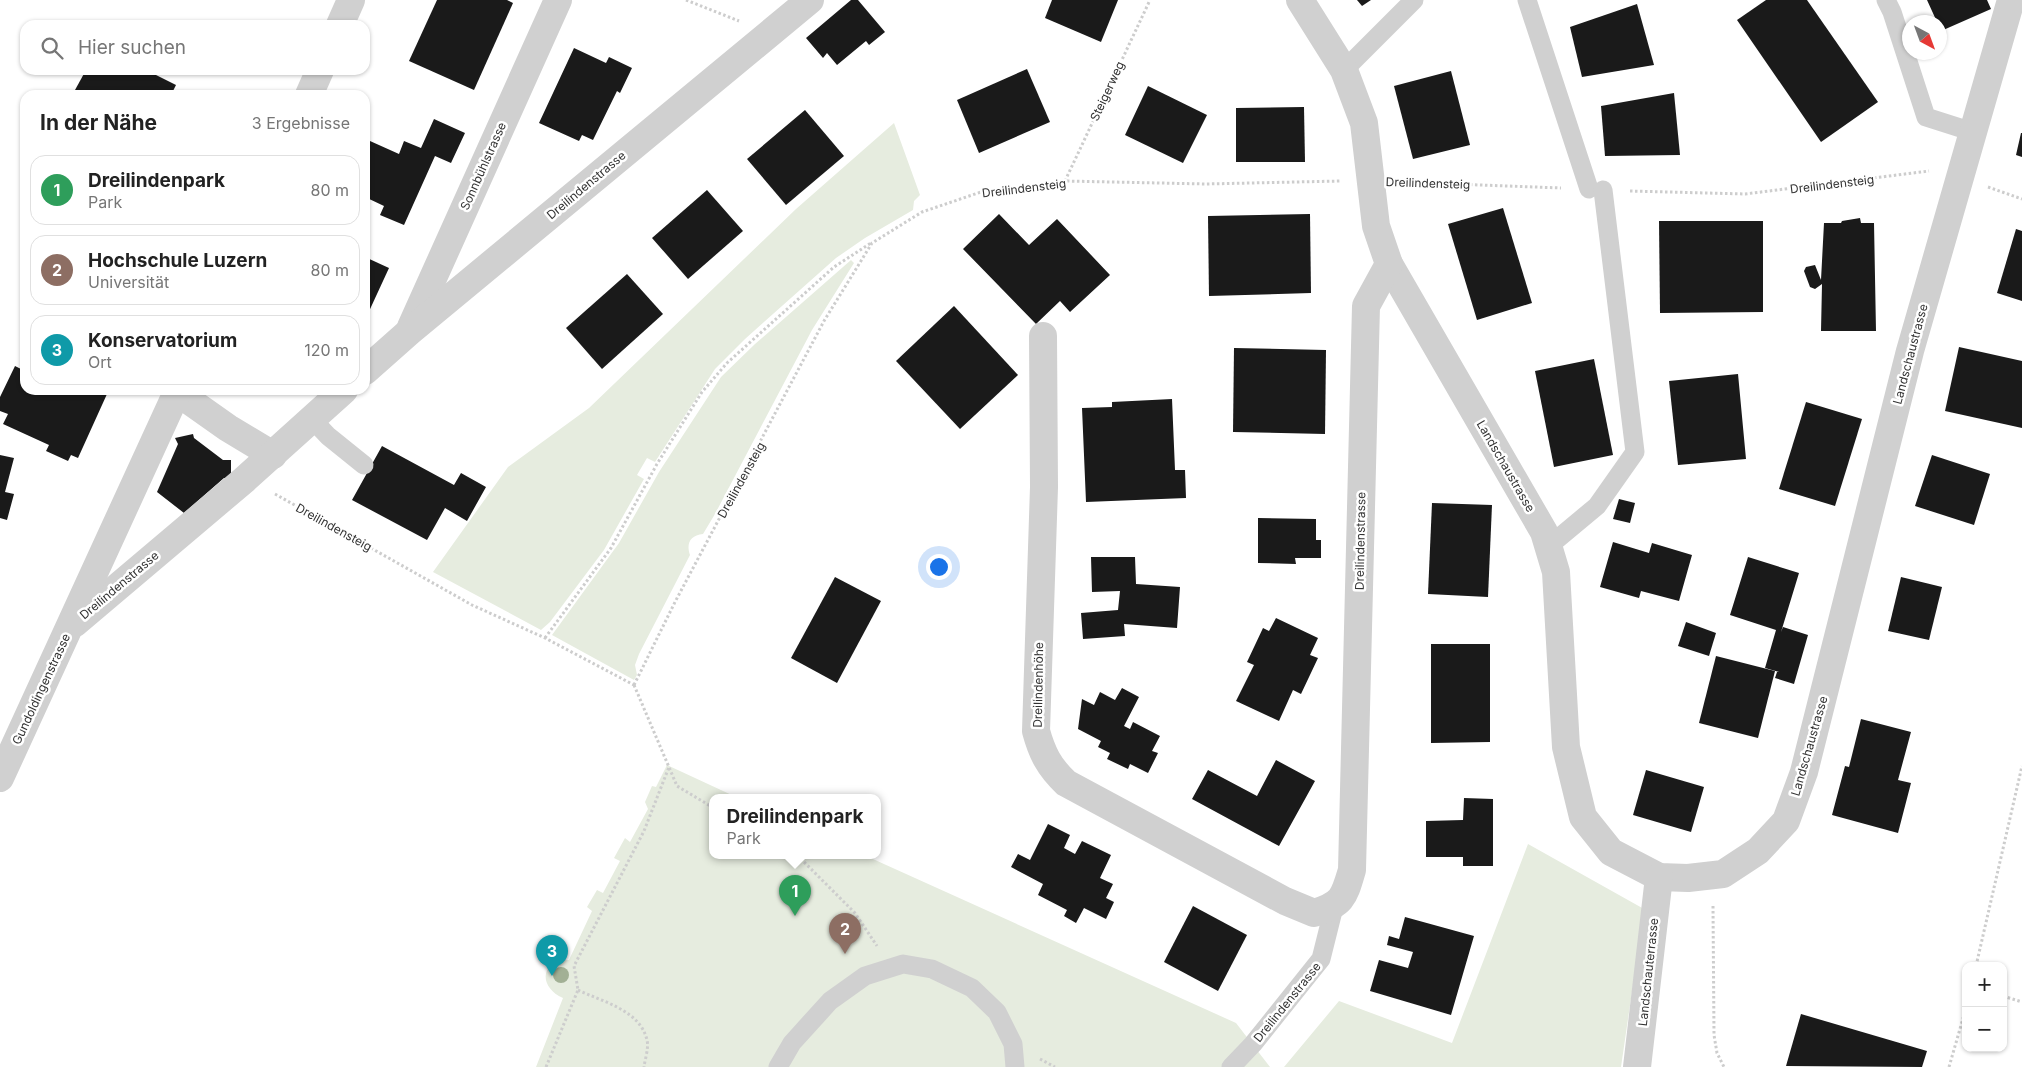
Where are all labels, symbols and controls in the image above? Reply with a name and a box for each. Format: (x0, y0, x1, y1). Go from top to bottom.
north arrow (1902, 15, 1947, 60)
search box (20, 20, 370, 75)
icon: search (38, 34, 66, 62)
text: Hier suchen (78, 36, 186, 59)
street label: Steigerweg (1087, 59, 1127, 123)
text: In der Nähe (40, 110, 157, 135)
text: 3 Ergebnisse (252, 113, 350, 133)
street label: Sonnbühlstrasse (457, 120, 509, 212)
street label: Dreilindenstrasse (543, 148, 629, 222)
text: Dreilindenpark (88, 169, 225, 192)
street label: Dreilindensteig (1789, 171, 1875, 197)
street label: Dreilindensteig (1385, 174, 1471, 192)
street label: Dreilindensteig (981, 175, 1067, 201)
text: 1 (54, 180, 60, 200)
text: 80 m (310, 180, 349, 200)
text: Park (88, 192, 122, 212)
text: Hochschule Luzern (88, 249, 267, 272)
text: 2 (52, 260, 62, 280)
text: 80 m (310, 260, 349, 280)
text: Universität (88, 272, 169, 292)
street label: Landschaustrasse (1889, 302, 1931, 406)
text: Konservatorium (88, 329, 237, 352)
text: 3 (52, 340, 62, 360)
text: 120 m (304, 340, 349, 360)
text: Ort (88, 352, 112, 372)
street label: Landschaustrasse (1474, 418, 1538, 514)
street label: Dreilindensteig (714, 439, 768, 521)
street label: Dreilindenstrasse (1352, 492, 1368, 590)
street label: Dreilindensteig (293, 500, 375, 554)
street label: Dreilindenstrasse (76, 548, 162, 622)
your location (926, 554, 952, 580)
street label: Gundoldingenstrasse (9, 631, 73, 747)
street label: Dreilindenhöhe (1030, 642, 1046, 728)
street label: Landschaustrasse (1788, 694, 1830, 798)
popup (709, 794, 881, 859)
text: Dreilindenpark (727, 805, 863, 828)
text: Park (727, 828, 761, 848)
pin: 1 (779, 875, 811, 916)
pin: 2 (829, 913, 861, 954)
street label: Landschauterrasse (1635, 917, 1661, 1027)
pin: 3 (536, 935, 568, 976)
street label: Dreilindenstrasse (1250, 959, 1324, 1045)
map controls (1962, 962, 2007, 1052)
button: + (1962, 962, 2007, 1007)
button: − (1962, 1007, 2007, 1052)

